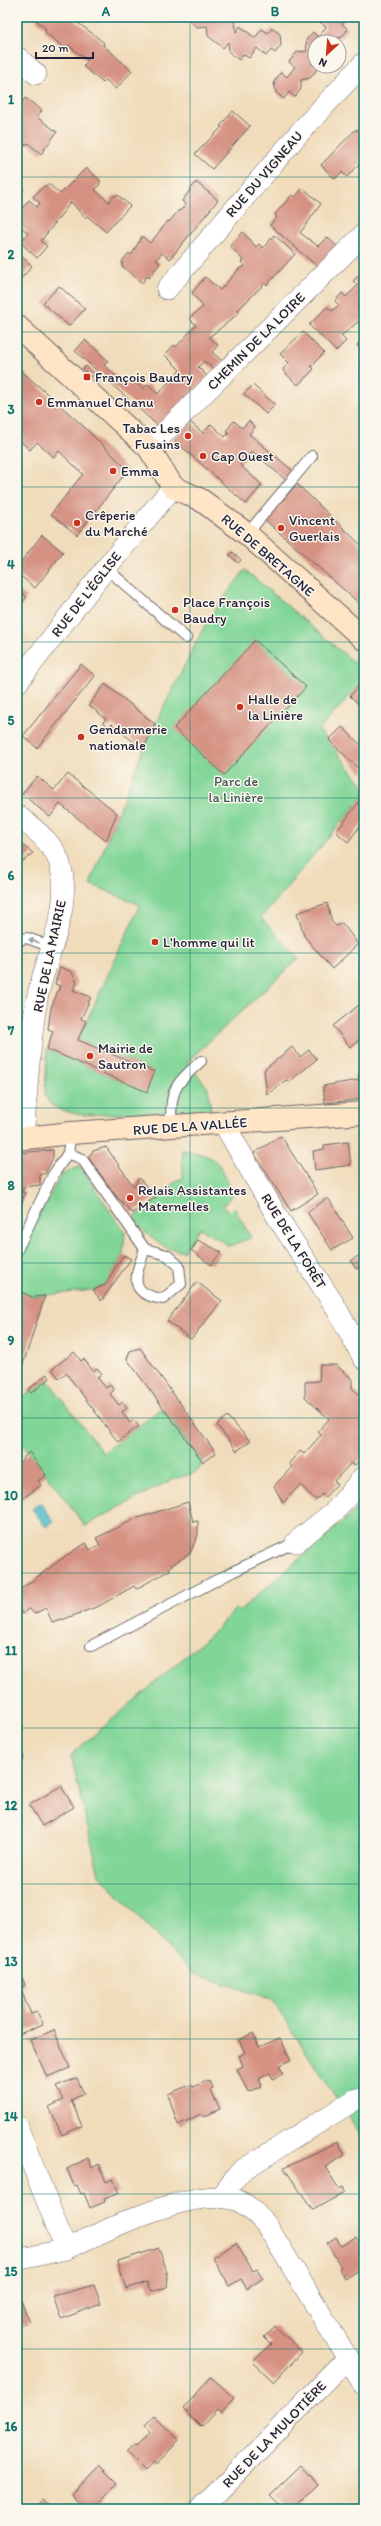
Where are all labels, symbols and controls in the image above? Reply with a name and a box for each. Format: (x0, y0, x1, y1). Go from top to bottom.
text: A (101, 4, 111, 19)
text: B (271, 4, 280, 19)
scale bar (36, 34, 93, 60)
north arrow (307, 34, 347, 74)
text: 20 m (42, 41, 69, 55)
text: N (317, 55, 329, 70)
text: 1 (8, 92, 14, 107)
street label: RUE DU VIGNEAU (222, 128, 306, 221)
text: 2 (8, 247, 15, 262)
street label: CHEMIN DE LA LOIRE (204, 289, 309, 394)
place label: François Baudry (95, 369, 193, 386)
marker: François Baudry (82, 372, 92, 382)
place label: Emmanuel Chanu (47, 394, 154, 411)
marker: Emmanuel Chanu (34, 397, 44, 407)
text: 3 (7, 402, 15, 417)
place label: Tabac Les Fusains (122, 420, 180, 453)
marker: Tabac Les Fusains (183, 431, 193, 441)
place label: Cap Ouest (211, 448, 274, 465)
marker: Cap Ouest (198, 451, 208, 461)
place label: Emma (121, 463, 160, 480)
marker: Emma (108, 466, 118, 476)
place label: Crêperie du Marché (85, 507, 148, 540)
street label: RUE DE BRETAGNE (218, 510, 318, 601)
place label: Vincent Guerlais (289, 512, 340, 545)
marker: Crêperie du Marché (72, 518, 82, 528)
marker: Vincent Guerlais (276, 523, 286, 533)
street label: RUE DE L'ÉGLISE (48, 548, 125, 640)
text: 4 (7, 557, 15, 572)
place label: Place François Baudry (183, 594, 270, 627)
marker: Place François Baudry (170, 605, 180, 615)
place label: Halle de la Linière (248, 691, 303, 724)
marker: Halle de la Linière (235, 702, 245, 712)
text: 5 (8, 713, 15, 728)
place label: Gendarmerie nationale (89, 721, 168, 754)
marker: Gendarmerie nationale (76, 732, 86, 742)
park label: Parc de la Linière (209, 773, 264, 806)
text: 6 (8, 868, 15, 883)
street label: RUE DE LA MAIRIE (29, 898, 70, 1014)
place label: L'homme qui lit (163, 934, 255, 951)
marker: L'homme qui lit (150, 937, 160, 947)
one-way arrow (28, 938, 40, 944)
text: 7 (7, 1023, 15, 1038)
place label: Mairie de Sautron (98, 1040, 153, 1073)
marker: Mairie de Sautron (85, 1051, 95, 1061)
street label: RUE DE LA VALLÉE (132, 1114, 248, 1139)
text: 8 (7, 1178, 15, 1193)
place label: Relais Assistantes Maternelles (138, 1182, 247, 1215)
street label: RUE DE LA FORÊT (257, 1190, 330, 1292)
marker: Relais Assistantes Maternelles (125, 1193, 135, 1203)
text: 9 (8, 1333, 15, 1348)
text: 10 (4, 1488, 18, 1503)
text: 11 (5, 1643, 17, 1658)
text: 12 (5, 1798, 18, 1813)
text: 13 (4, 1954, 18, 1969)
text: 14 (4, 2109, 18, 2124)
text: 15 (5, 2264, 18, 2279)
street label: RUE DE LA MULOTIÈRE (219, 2377, 330, 2491)
text: 16 (5, 2419, 18, 2434)

